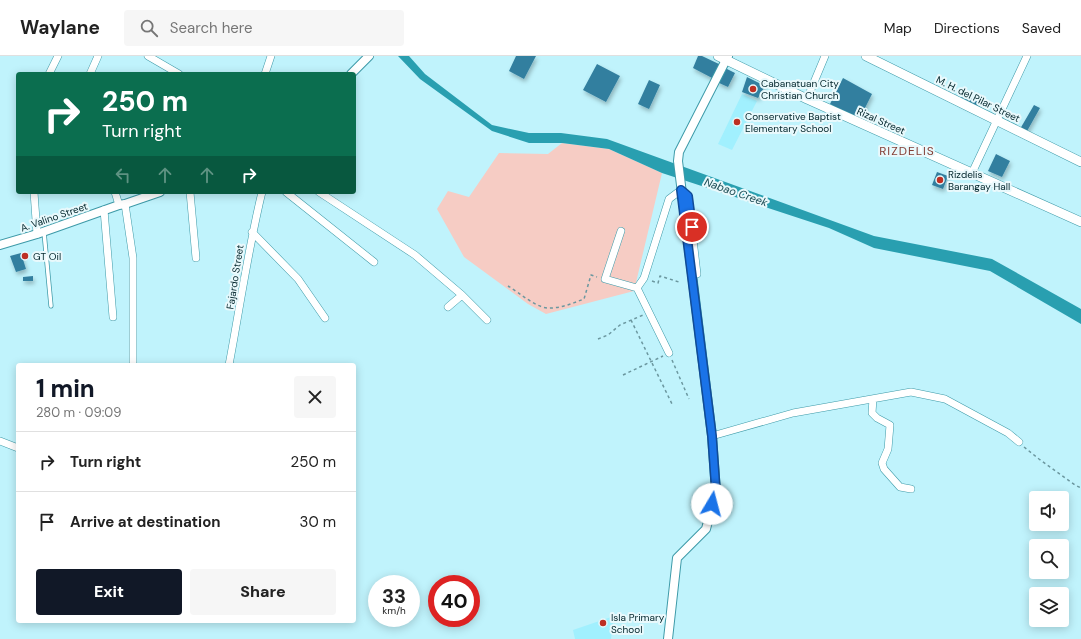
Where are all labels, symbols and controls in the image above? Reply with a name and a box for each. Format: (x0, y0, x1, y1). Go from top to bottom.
search box (124, 10, 404, 46)
text: Waylane (20, 15, 100, 40)
icon: search (138, 17, 160, 39)
text: Search here (170, 18, 253, 38)
text: Map (884, 19, 912, 37)
text: Directions (934, 19, 1000, 37)
text: Saved (1022, 19, 1061, 37)
street label: M. H. del Pilar Street (934, 73, 1022, 125)
place label: Cabanatuan City Christian Church (761, 77, 839, 102)
text: 250 m (102, 83, 188, 120)
marker: Cabanatuan City Christian Church (748, 84, 758, 94)
icon: right (36, 88, 88, 140)
street label: Rizal Street (855, 105, 907, 137)
place label: Conservative Baptist Elementary School (745, 110, 841, 135)
marker: Conservative Baptist Elementary School (732, 117, 742, 127)
text: Turn right (102, 119, 182, 143)
district label: RIZDELIS (879, 143, 935, 159)
icon: left (112, 164, 134, 186)
icon: ahead (154, 164, 176, 186)
icon: ahead (196, 164, 218, 186)
icon: right (238, 164, 260, 186)
place label: Rizdelis Barangay Hall (948, 168, 1010, 193)
water label: Nabao Creek (702, 175, 770, 210)
marker: Rizdelis Barangay Hall (935, 175, 945, 185)
street label: A. Valino Street (19, 199, 89, 235)
pin (675, 210, 709, 244)
icon: arrive (681, 216, 703, 238)
street label: Fajardo Street (223, 244, 247, 310)
place label: GT Oil (33, 250, 61, 263)
marker: GT Oil (20, 251, 30, 261)
text: 1 min (36, 373, 95, 404)
button: close (294, 376, 336, 418)
text: 280 m · 09:09 (36, 404, 121, 421)
icon: right (36, 451, 58, 473)
text: Turn right (70, 452, 141, 472)
text: 250 m (291, 452, 336, 472)
position arrow (691, 483, 733, 525)
map controls (1029, 491, 1069, 627)
button: sound (1029, 491, 1069, 531)
icon: arrive (36, 511, 58, 533)
text: Arrive at destination (70, 512, 221, 532)
text: 30 m (300, 512, 336, 532)
button: search (1029, 539, 1069, 579)
button: Exit (36, 569, 182, 615)
button: Share (190, 569, 336, 615)
speed limit sign: 40 (428, 575, 480, 627)
text: 33 (382, 583, 406, 609)
button: layers (1029, 587, 1069, 627)
text: km/h (382, 604, 406, 617)
place label: Isla Primary School (611, 611, 665, 636)
marker: Isla Primary School (598, 618, 608, 628)

